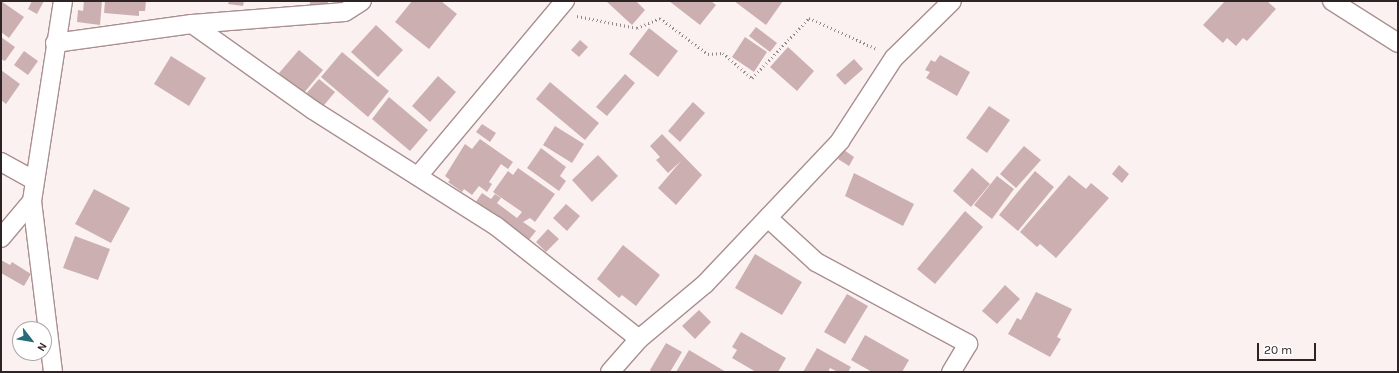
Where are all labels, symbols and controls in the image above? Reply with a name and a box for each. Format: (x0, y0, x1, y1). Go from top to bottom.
north arrow (12, 321, 52, 361)
scale bar (1259, 335, 1318, 361)
text: N (34, 340, 49, 354)
text: 20 m (1264, 343, 1292, 357)

